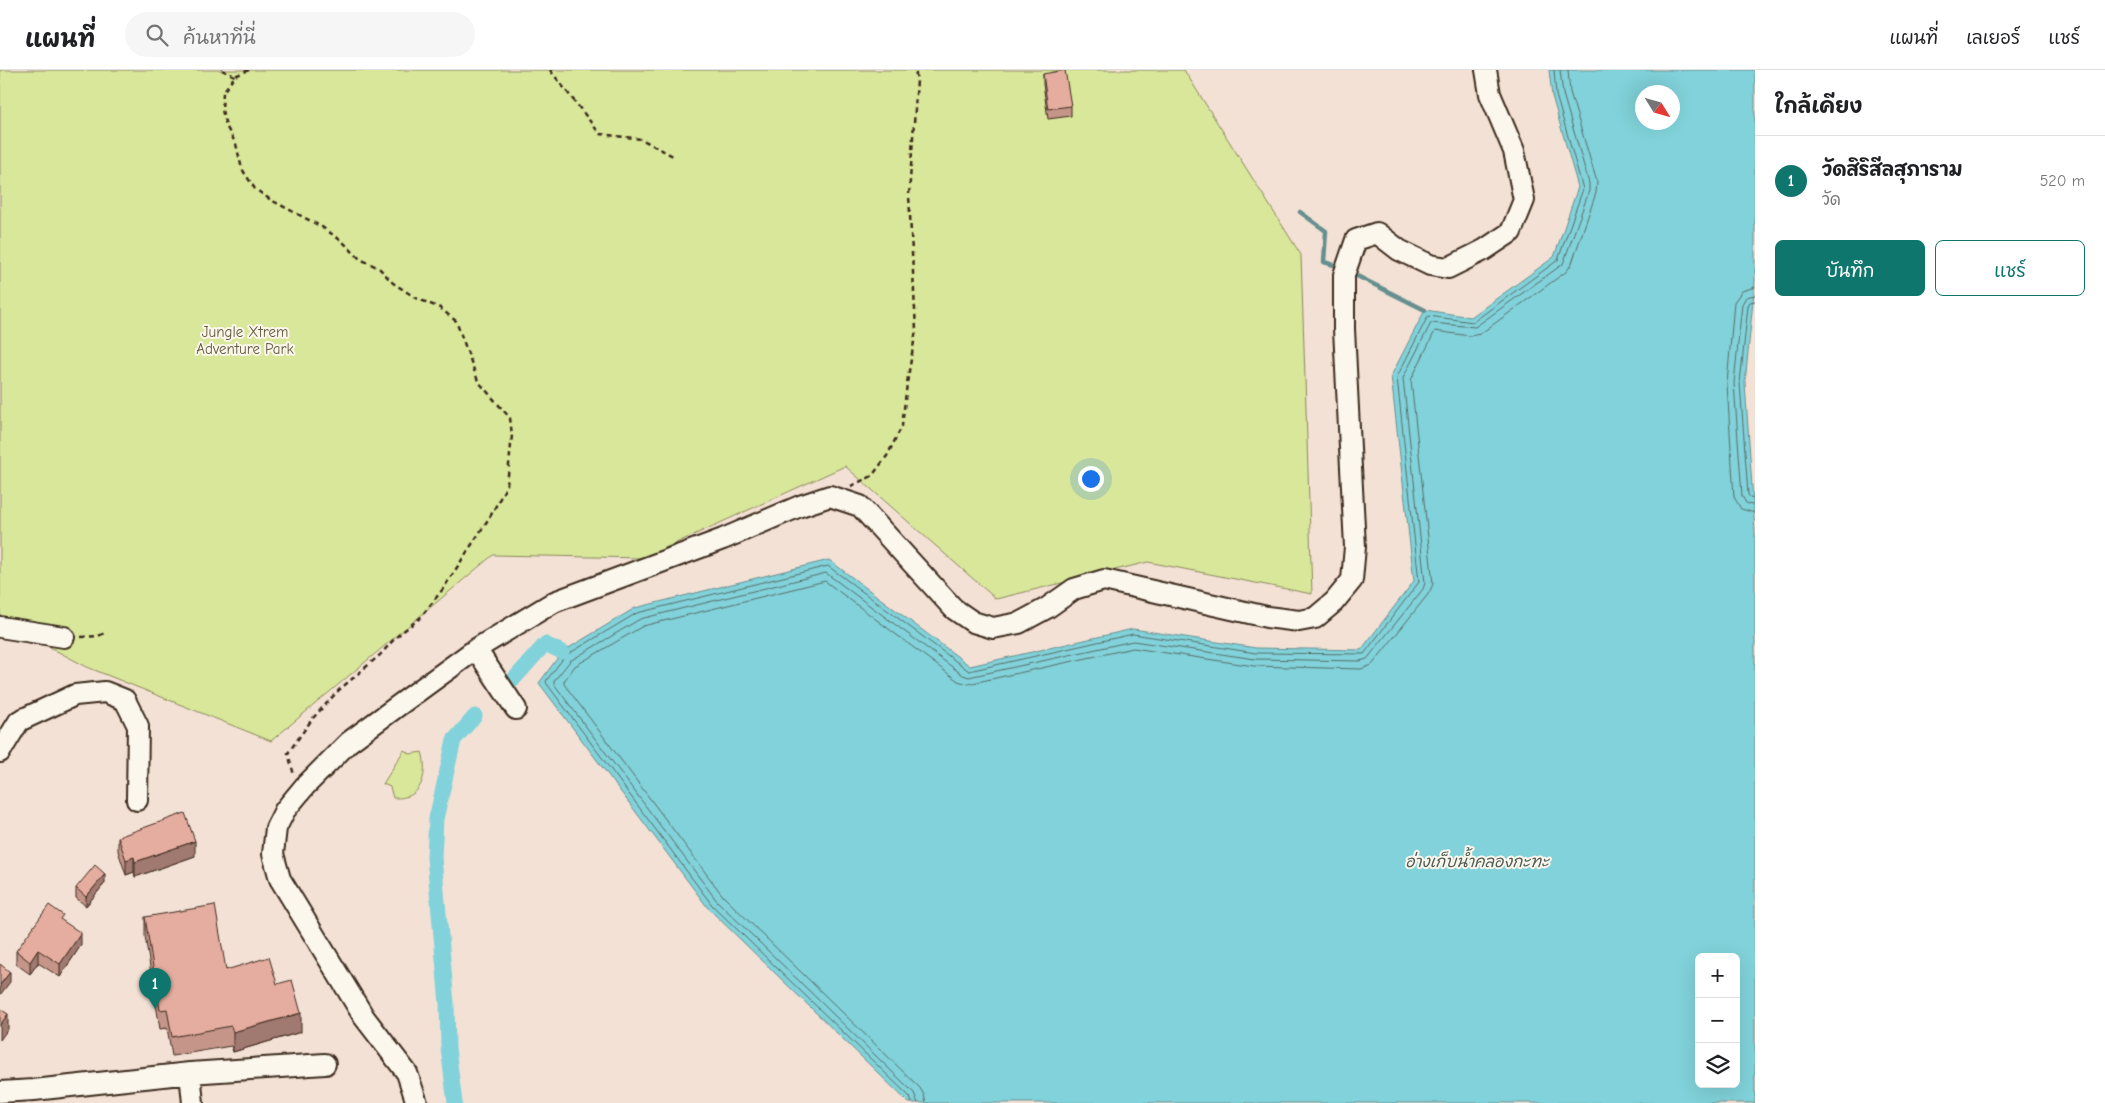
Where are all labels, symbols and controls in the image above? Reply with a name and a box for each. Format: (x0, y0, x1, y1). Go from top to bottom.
search box (125, 12, 475, 57)
icon: search (143, 21, 171, 49)
text: แผนที่ (25, 25, 95, 53)
text: ค้นหาที่นี่ (183, 27, 256, 49)
text: แผนที่ (1890, 28, 1938, 49)
text: เลเยอร์ (1966, 28, 2020, 49)
text: แชร์ (2048, 28, 2080, 49)
north arrow (1635, 85, 1680, 130)
text: ใกล้เคียง (1775, 94, 1862, 118)
text: วัดสิริสีลสุภาราม (1822, 159, 1962, 181)
text: 1 (1788, 172, 1794, 190)
text: 520 m (2040, 172, 2085, 190)
text: วัด (1822, 191, 1841, 209)
button: บันทึก (1775, 240, 1925, 296)
button: แชร์ (1935, 240, 2085, 296)
park label: Jungle Xtrem Adventure Park (196, 323, 294, 358)
your location (1078, 466, 1104, 492)
water label: อ่างเก็บน้ำคลองกะทะ (1405, 847, 1550, 871)
map controls (1695, 953, 1740, 1088)
button: + (1695, 953, 1740, 998)
pin: 1 (139, 968, 171, 1009)
button: − (1695, 998, 1740, 1043)
button: layers (1695, 1043, 1740, 1088)

